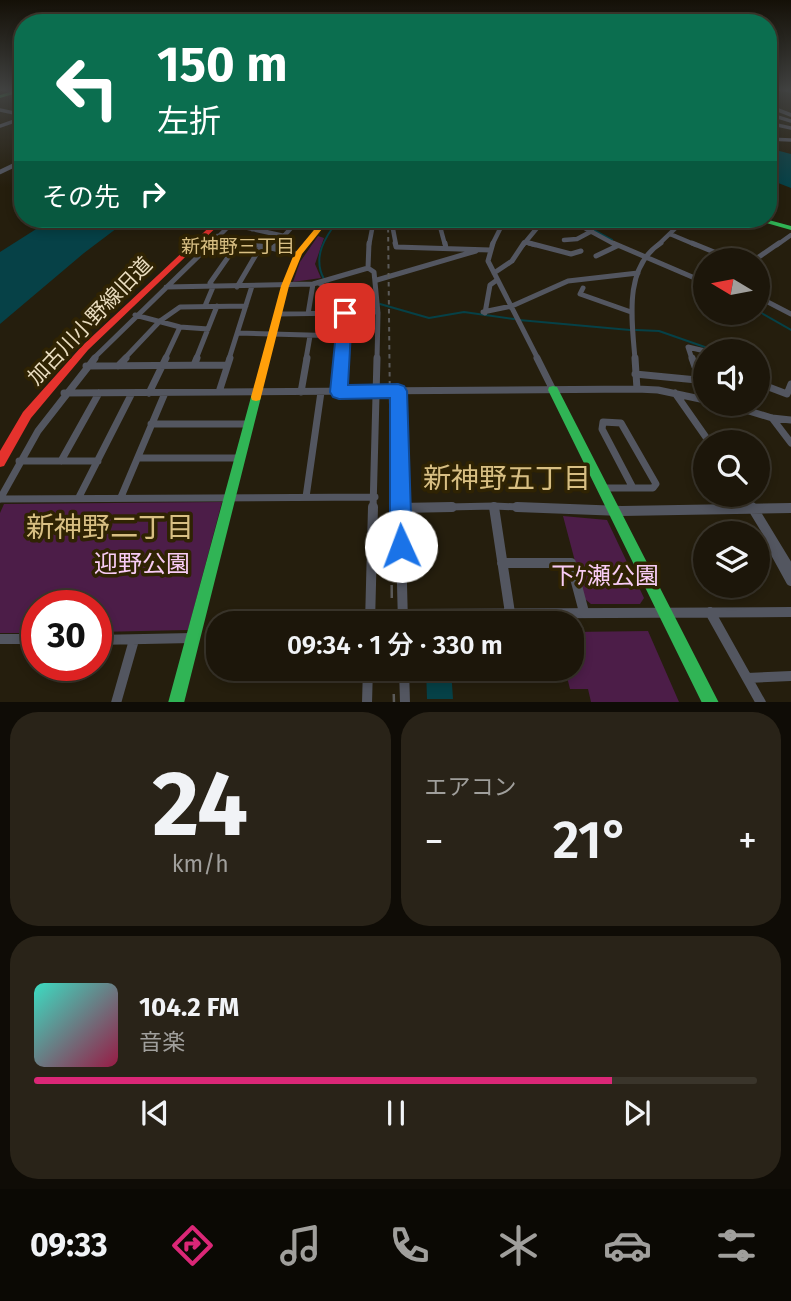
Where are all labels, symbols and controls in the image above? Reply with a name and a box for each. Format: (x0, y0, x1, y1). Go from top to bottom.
text: 150 m (157, 35, 288, 94)
icon: left (42, 42, 133, 133)
text: 左折 (157, 102, 221, 140)
icon: right (134, 175, 172, 213)
text: その先 (42, 182, 120, 213)
district label: 新神野三丁目 (181, 235, 295, 258)
north arrow (693, 248, 770, 326)
map controls (693, 248, 770, 598)
street label: 加古川小野線旧道 (22, 252, 158, 390)
pin (315, 283, 375, 343)
icon: arrive (326, 294, 364, 332)
button: sound (693, 339, 770, 416)
button: search (693, 430, 770, 507)
district label: 新神野五丁目 (423, 462, 591, 495)
position arrow (364, 509, 438, 583)
district label: 新神野二丁目 (26, 511, 194, 544)
button: layers (693, 521, 770, 598)
park label: 迎野公園 (94, 550, 190, 578)
park label: 下ｹ瀬公園 (551, 562, 659, 590)
speed limit sign: 30 (21, 590, 112, 681)
text: 09:34 · 1 分 · 330 m (287, 630, 503, 661)
text: 24 (152, 750, 248, 859)
text: エアコン (425, 773, 517, 801)
text: 21° (553, 809, 629, 872)
text: − (425, 818, 444, 864)
text: + (738, 818, 757, 864)
text: km/h (172, 850, 229, 878)
text: 104.2 FM (139, 992, 239, 1023)
text: 音楽 (139, 1028, 185, 1056)
icon: previous (136, 1094, 174, 1132)
icon: pause (377, 1094, 415, 1132)
icon: next (618, 1094, 656, 1132)
icon: directions (168, 1221, 217, 1270)
icon: music (276, 1221, 325, 1270)
icon: phone (385, 1221, 434, 1270)
icon: climate (494, 1221, 543, 1270)
icon: car (603, 1221, 652, 1270)
icon: filters (712, 1221, 761, 1270)
text: 09:33 (30, 1226, 108, 1264)

